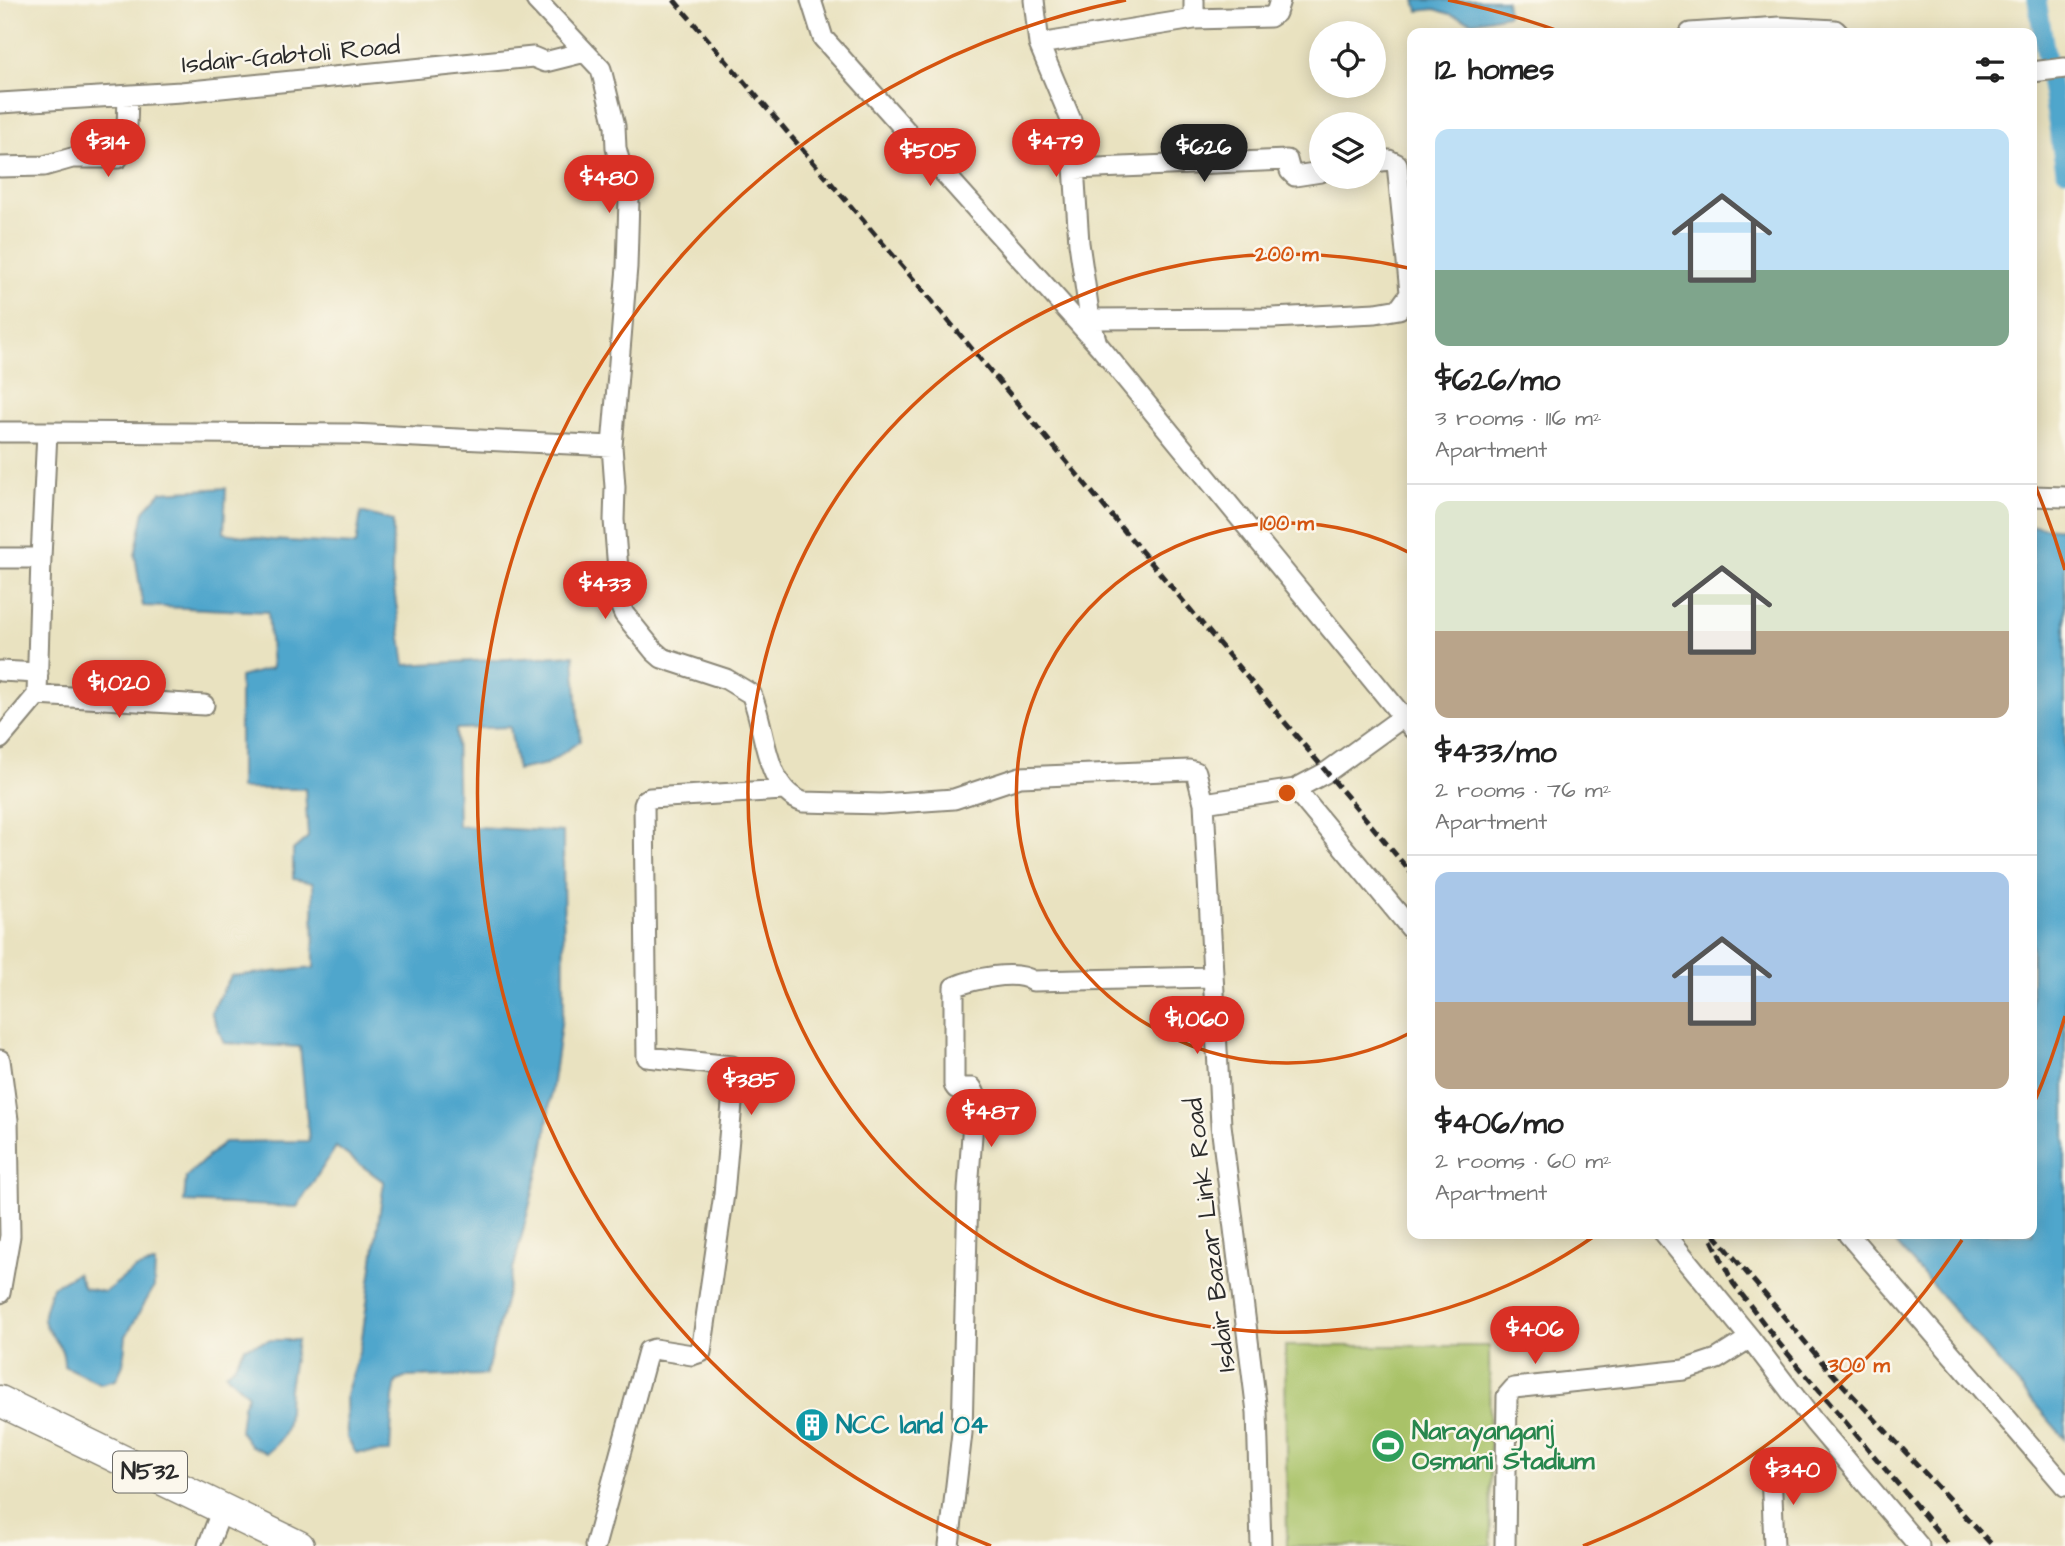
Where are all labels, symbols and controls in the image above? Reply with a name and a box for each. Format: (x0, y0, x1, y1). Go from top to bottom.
map controls (1309, 21, 1386, 189)
button: locate (1309, 21, 1386, 98)
street label: Isdair-Gabtoli Road (180, 28, 402, 82)
text: 12 homes (1435, 49, 1554, 91)
icon: filters (1971, 51, 2009, 89)
button: layers (1309, 112, 1386, 189)
pin: $314 (67, 120, 149, 179)
pin: $479 (1015, 120, 1097, 179)
pin: $626 (1163, 124, 1245, 184)
text: $314 (86, 126, 130, 158)
text: $479 (1028, 126, 1084, 158)
pin: $505 (889, 128, 971, 188)
text: $626 (1177, 131, 1231, 163)
text: $505 (900, 135, 960, 167)
pin: $480 (568, 156, 650, 215)
text: $480 (580, 162, 638, 194)
icon: home (1659, 175, 1785, 301)
text: 200 m (1254, 240, 1319, 269)
text: $626/mo (1435, 360, 1560, 402)
text: 3 rooms · 116 m² (1435, 402, 1602, 434)
text: Apartment (1435, 434, 1547, 466)
text: 100 m (1260, 509, 1315, 538)
icon: home (1659, 547, 1785, 673)
pin: $433 (564, 562, 646, 621)
text: $433 (579, 568, 631, 600)
pin: $1,020 (62, 660, 176, 720)
text: $1,020 (88, 667, 150, 699)
text: $433/mo (1435, 732, 1557, 774)
text: 2 rooms · 76 m² (1435, 774, 1611, 806)
centre of rings (1275, 781, 1299, 805)
text: Apartment (1435, 806, 1547, 838)
icon: home (1659, 918, 1785, 1044)
pin: $1,060 (1140, 996, 1254, 1056)
text: $1,060 (1165, 1003, 1229, 1035)
pin: $385 (710, 1058, 792, 1117)
text: $385 (723, 1064, 779, 1096)
pin: $487 (950, 1090, 1032, 1149)
text: $487 (962, 1096, 1020, 1128)
street label: Isdair Bazar Link Road (1175, 1096, 1245, 1374)
text: $406/mo (1435, 1103, 1564, 1145)
text: 2 rooms · 60 m² (1435, 1145, 1612, 1177)
text: Apartment (1435, 1177, 1547, 1209)
pin: $406 (1494, 1306, 1576, 1366)
text: $406 (1506, 1313, 1564, 1345)
text: 300 m (1827, 1351, 1891, 1380)
building icon: NCC land 04 (793, 1406, 831, 1444)
place label: NCC land 04 (836, 1407, 988, 1443)
place label: Narayanganj Osmani Stadium (1412, 1413, 1595, 1479)
sports icon: Narayanganj Osmani Stadium (1369, 1427, 1407, 1465)
pin: $340 (1752, 1448, 1834, 1507)
road number: N532 (113, 1452, 187, 1492)
text: $340 (1766, 1454, 1820, 1486)

